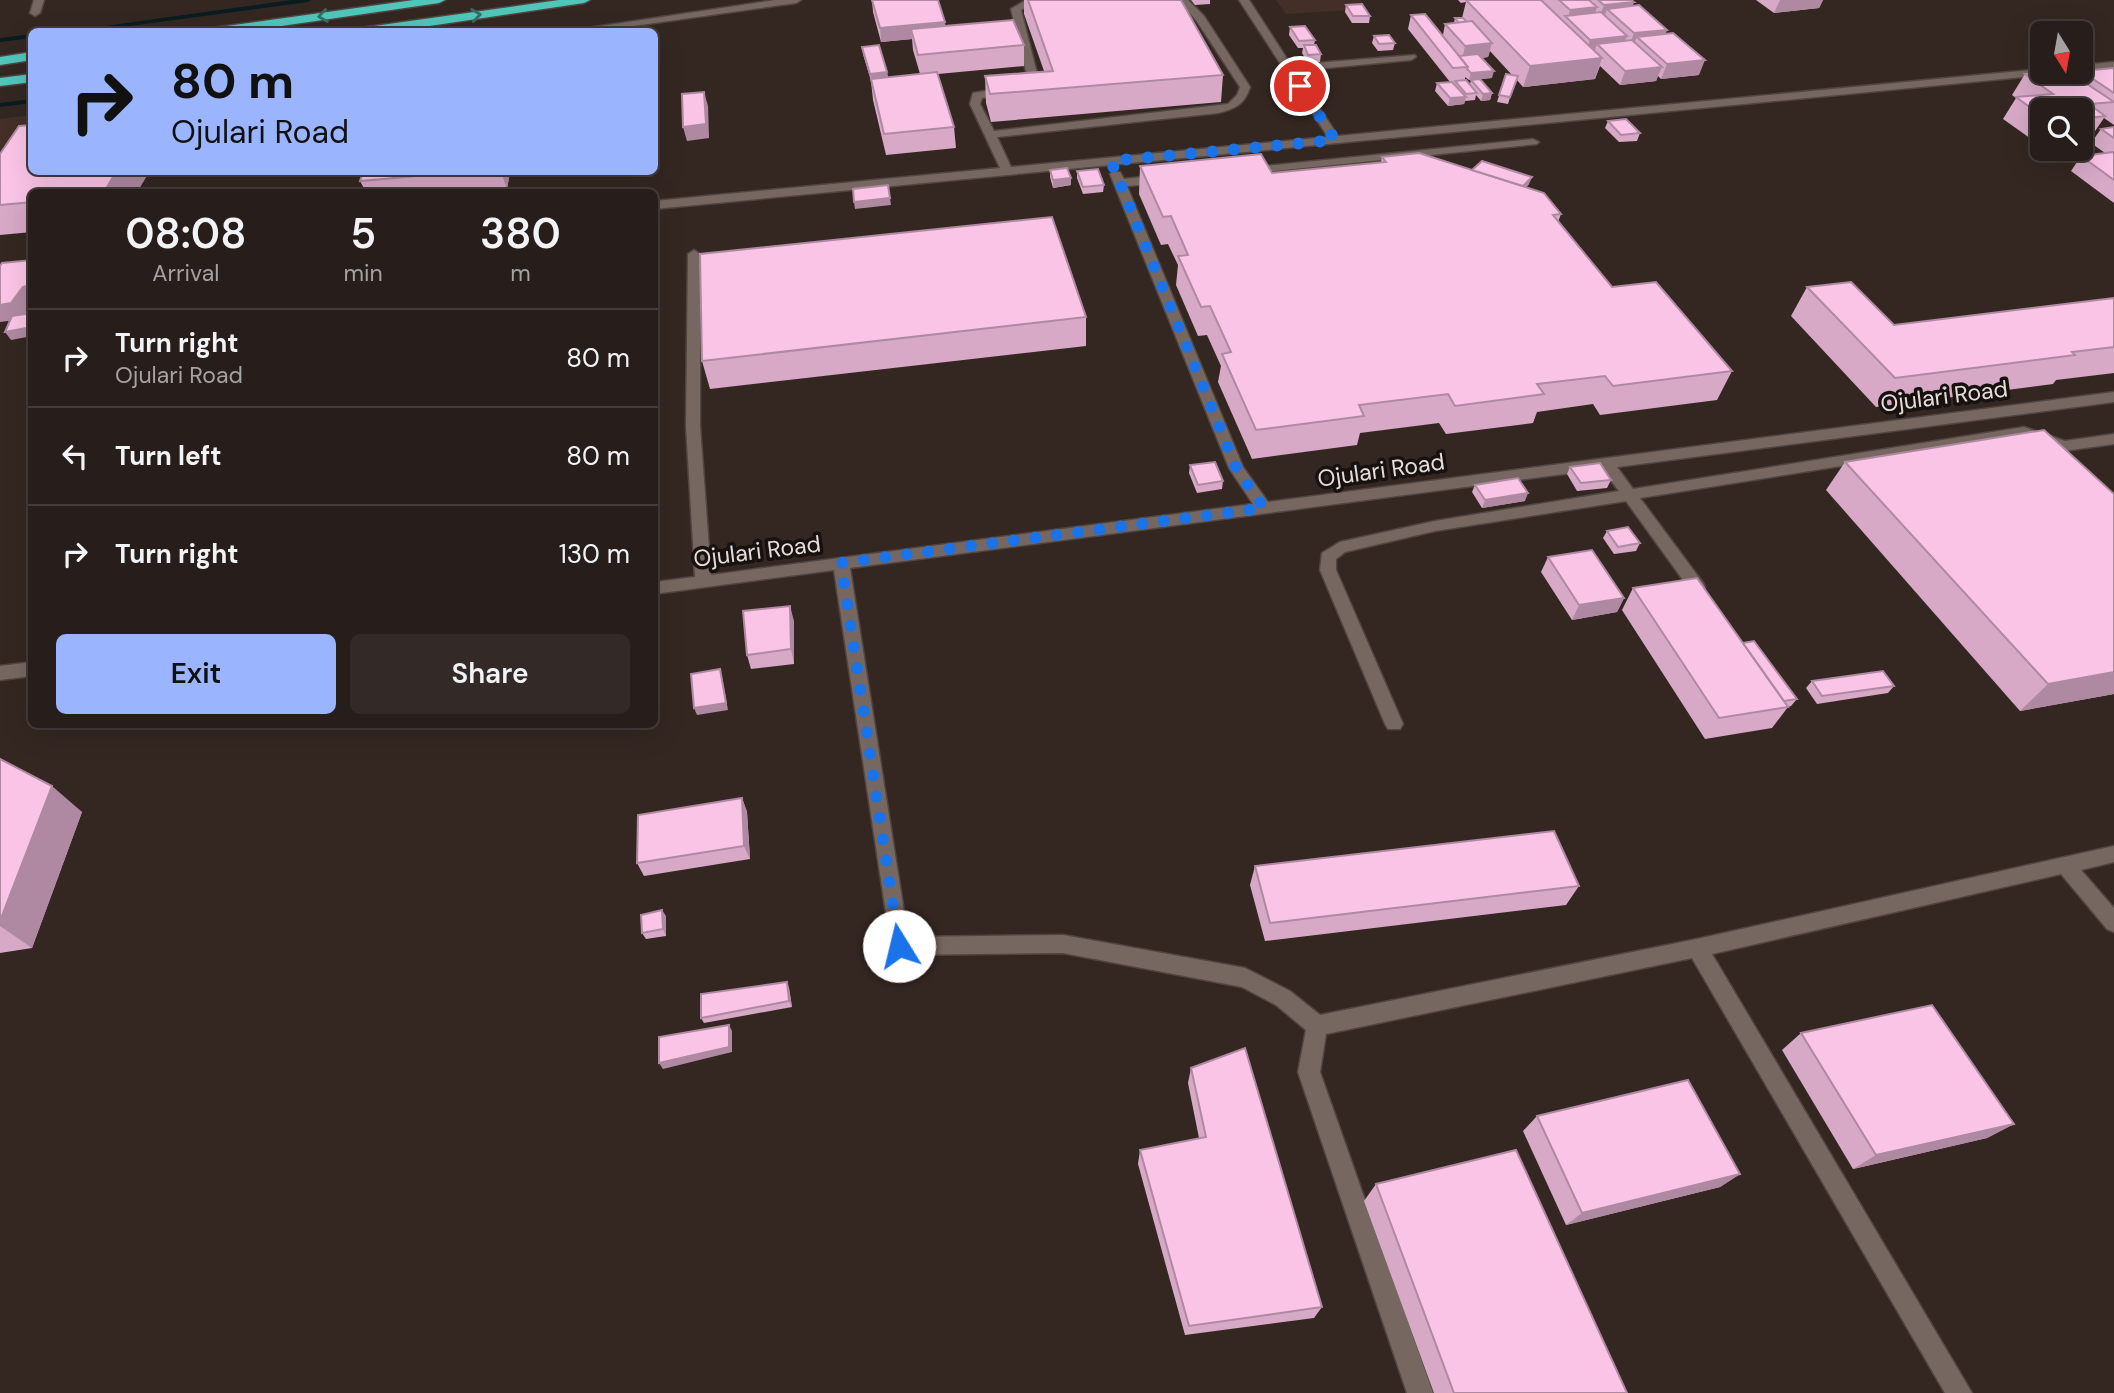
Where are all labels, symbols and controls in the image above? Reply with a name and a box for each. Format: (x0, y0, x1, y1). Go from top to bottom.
one-way arrow (317, 8, 329, 23)
one-way arrow (470, 8, 482, 23)
north arrow (2030, 21, 2093, 84)
map controls (2030, 21, 2093, 161)
text: 80 m (171, 49, 294, 113)
icon: right (56, 56, 147, 147)
pin (1270, 56, 1330, 116)
icon: arrive (1281, 67, 1319, 105)
button: search (2030, 98, 2093, 161)
text: Ojulari Road (171, 111, 349, 153)
text: 08:08 (125, 206, 246, 261)
text: 5 (350, 206, 376, 261)
text: 380 (480, 206, 561, 261)
text: Arrival (152, 258, 219, 288)
text: min (344, 258, 383, 288)
text: m (510, 258, 531, 288)
text: Turn right (115, 326, 239, 360)
icon: right (56, 339, 94, 377)
text: 80 m (566, 341, 630, 375)
text: Ojulari Road (115, 360, 243, 390)
street label: Ojulari Road (1879, 373, 2009, 419)
icon: left (56, 437, 94, 475)
text: Turn left (115, 439, 222, 473)
text: 80 m (566, 439, 630, 473)
street label: Ojulari Road (1316, 446, 1446, 494)
street label: Ojulari Road (692, 528, 822, 574)
icon: right (56, 535, 94, 573)
text: Turn right (115, 537, 239, 571)
text: 130 m (559, 537, 630, 571)
button: Exit (56, 634, 336, 714)
button: Share (350, 634, 630, 714)
position arrow (862, 909, 936, 983)

